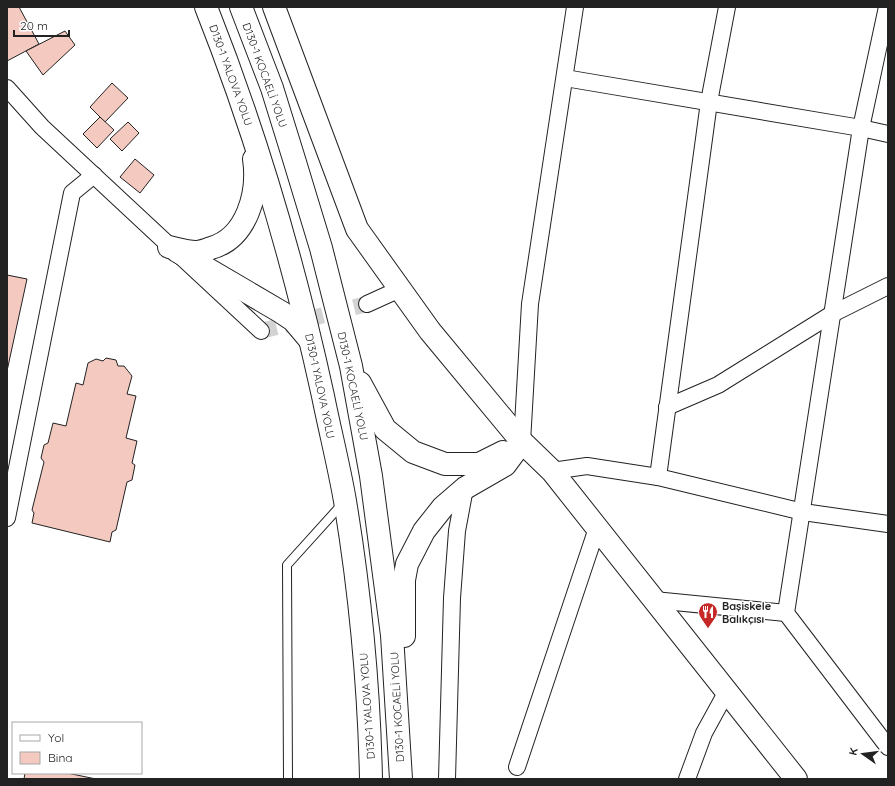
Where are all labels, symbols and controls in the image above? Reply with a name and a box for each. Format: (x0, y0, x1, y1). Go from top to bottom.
scale bar (14, 12, 69, 38)
text: 20 m (20, 18, 48, 33)
street label: D130-1 KOCAELİ YOLU (240, 21, 290, 129)
street label: D130-1 YALOVA YOLU (206, 22, 256, 128)
street label: D130-1 KOCAELİ YOLU (335, 330, 371, 442)
street label: D130-1 YALOVA YOLU (302, 332, 338, 440)
place label: Başiskele Balıkçısı (722, 599, 772, 626)
restaurant icon: Başiskele Balıkçısı (697, 601, 719, 629)
street label: D130-1 KOCAELİ YOLU (387, 651, 407, 763)
street label: D130-1 YALOVA YOLU (356, 652, 378, 760)
legend (12, 722, 142, 774)
text: Yol (48, 730, 64, 745)
north arrow (843, 734, 883, 774)
text: K (846, 746, 861, 757)
text: Bina (48, 750, 73, 765)

